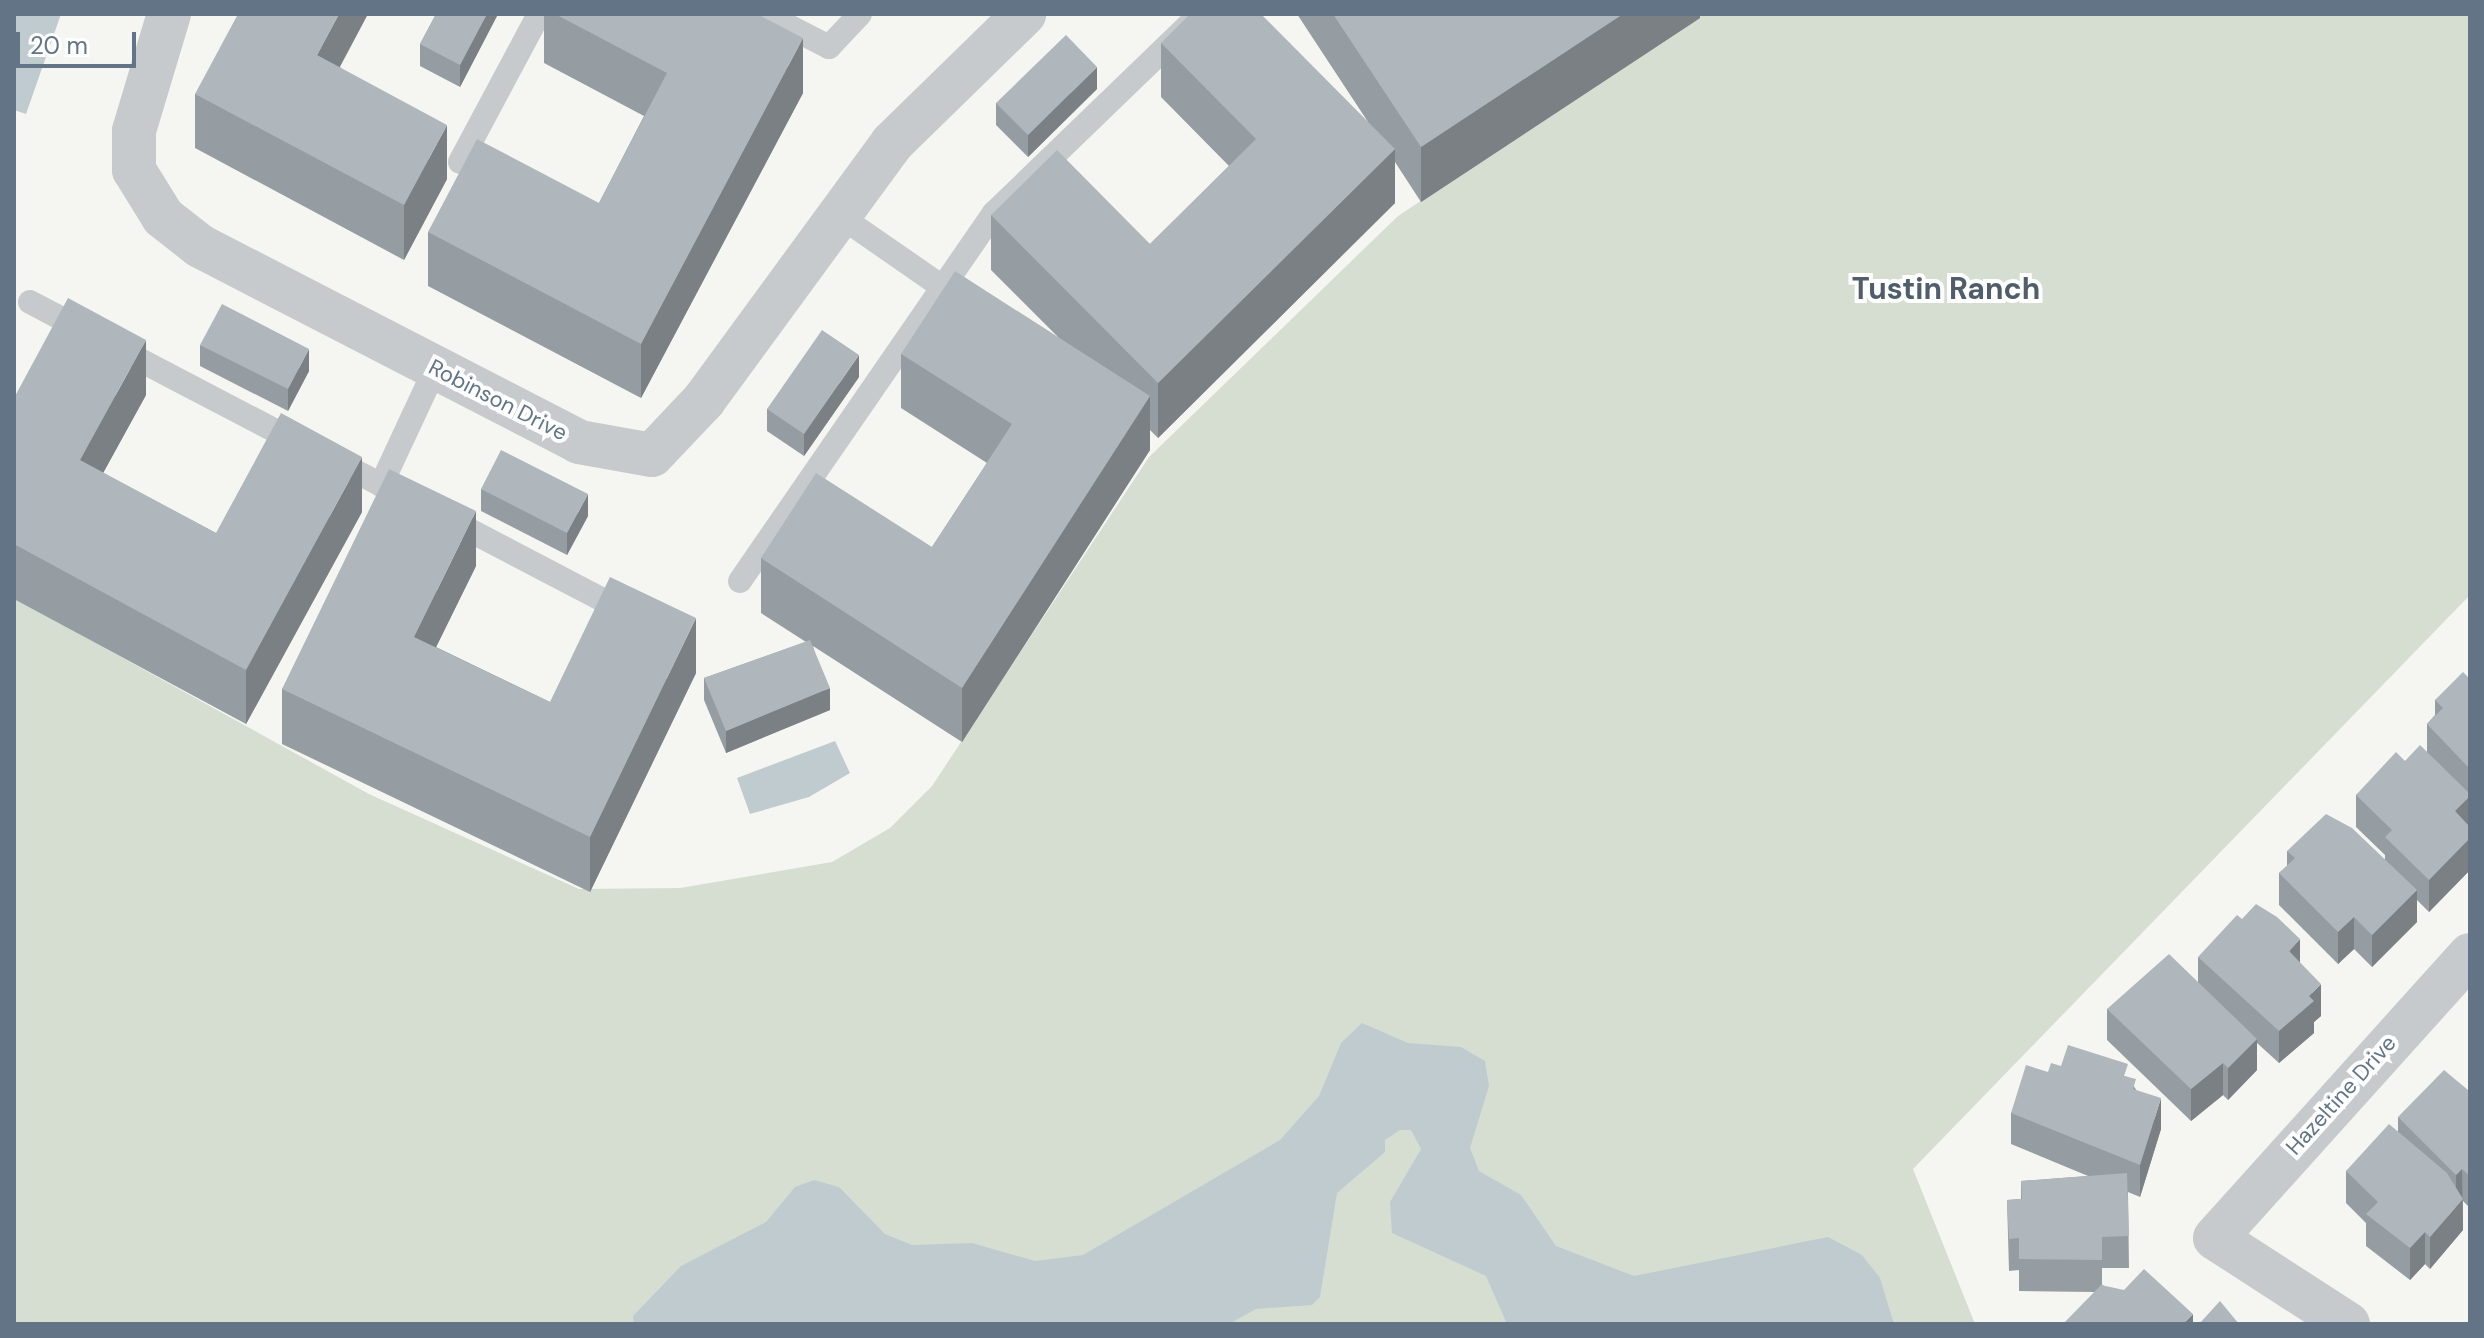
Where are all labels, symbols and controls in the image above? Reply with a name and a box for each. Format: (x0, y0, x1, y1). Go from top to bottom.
scale bar (20, 16, 140, 66)
text: 20 m (30, 30, 88, 61)
district label: Tustin Ranch (1852, 271, 2040, 307)
street label: Robinson Drive (424, 354, 572, 446)
street label: Hazeltine Drive (2281, 1030, 2401, 1160)

